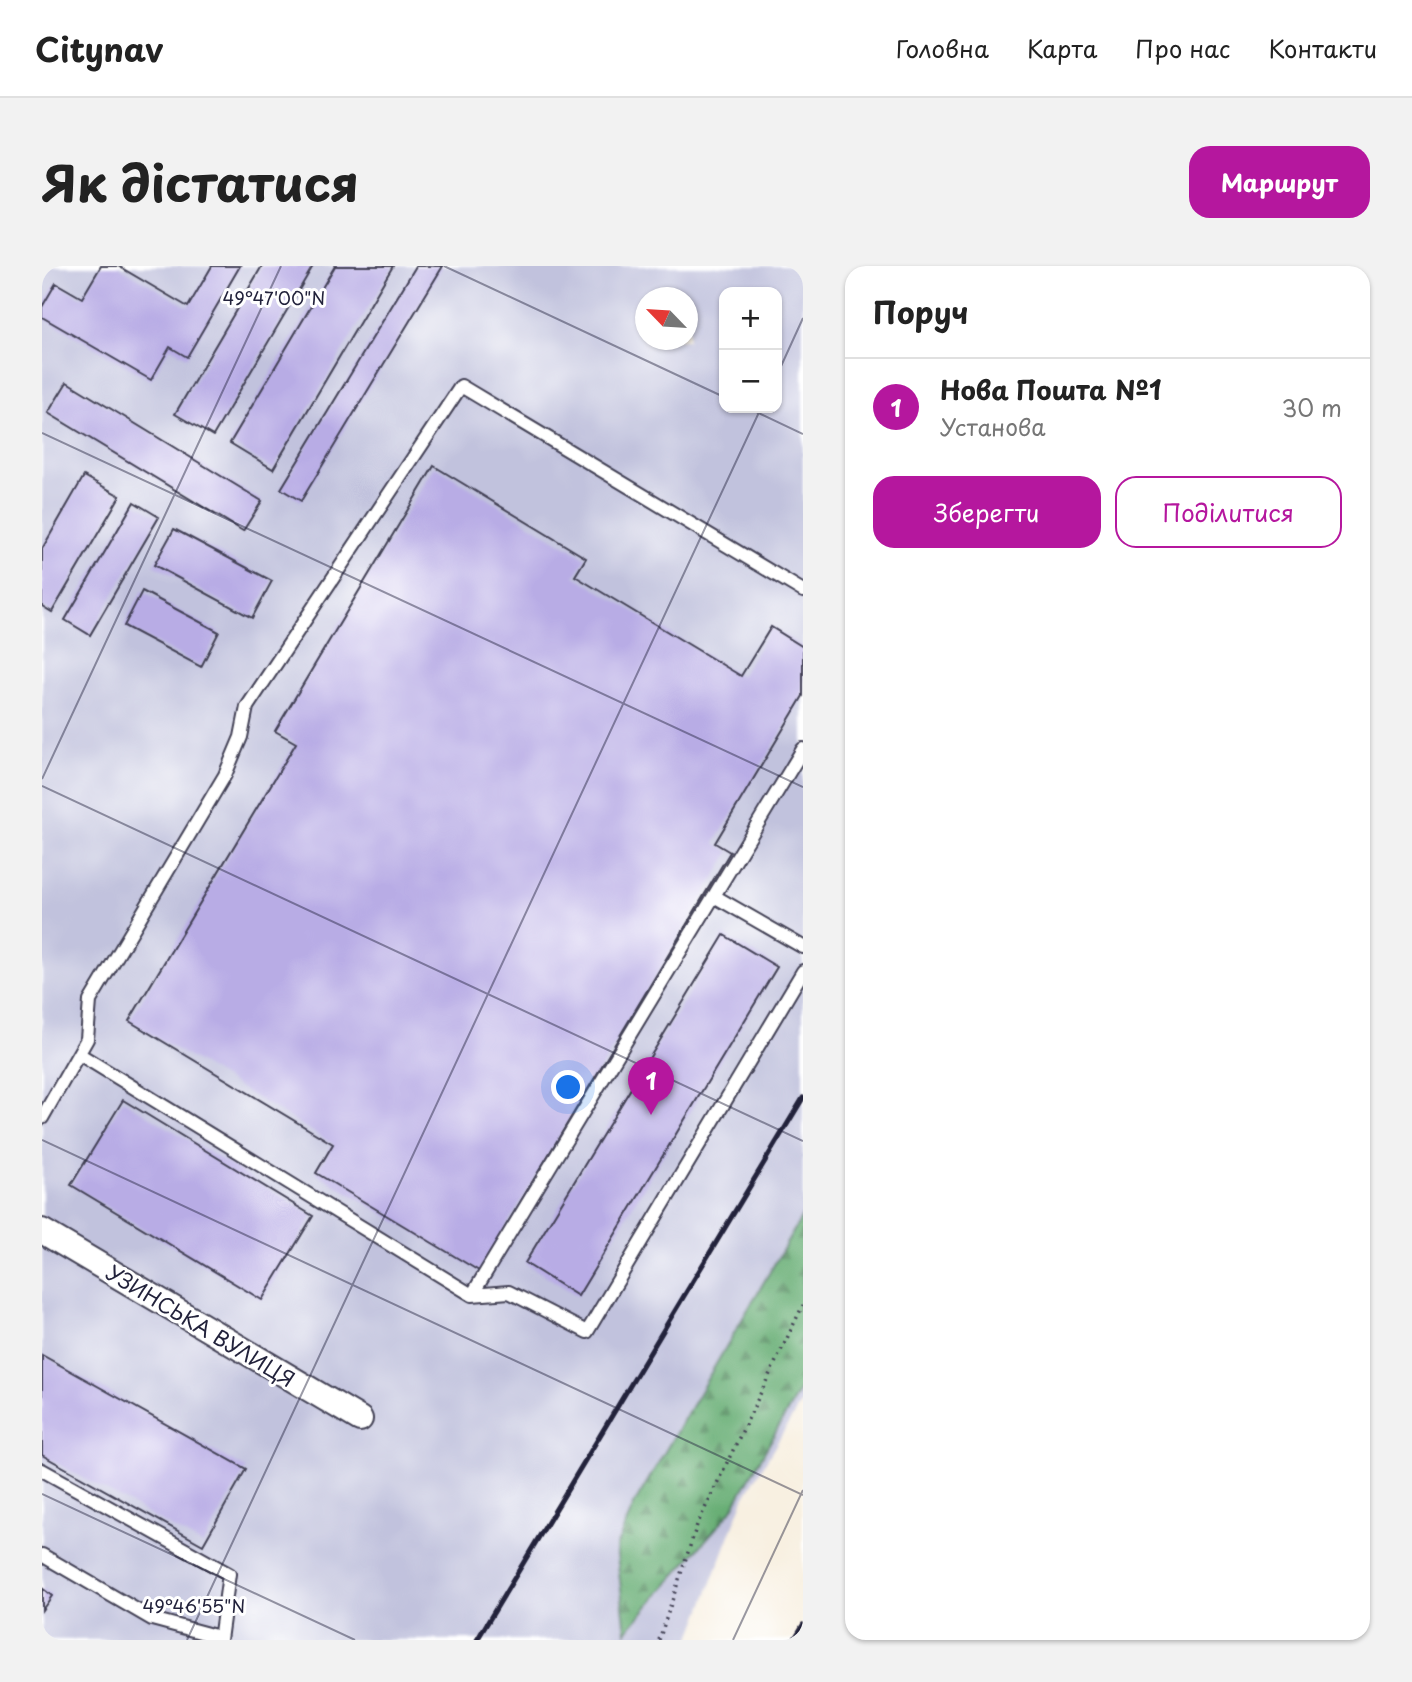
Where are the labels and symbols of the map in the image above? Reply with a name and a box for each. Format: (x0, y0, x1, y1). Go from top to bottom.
text: 49°47'00"N (223, 284, 325, 311)
north arrow (635, 287, 698, 350)
pin: 1 (628, 1057, 674, 1115)
your location (551, 1070, 585, 1104)
street label: УЗИНСЬКА ВУЛИЦЯ (101, 1256, 301, 1394)
text: 49°46'55"N (143, 1592, 245, 1619)

